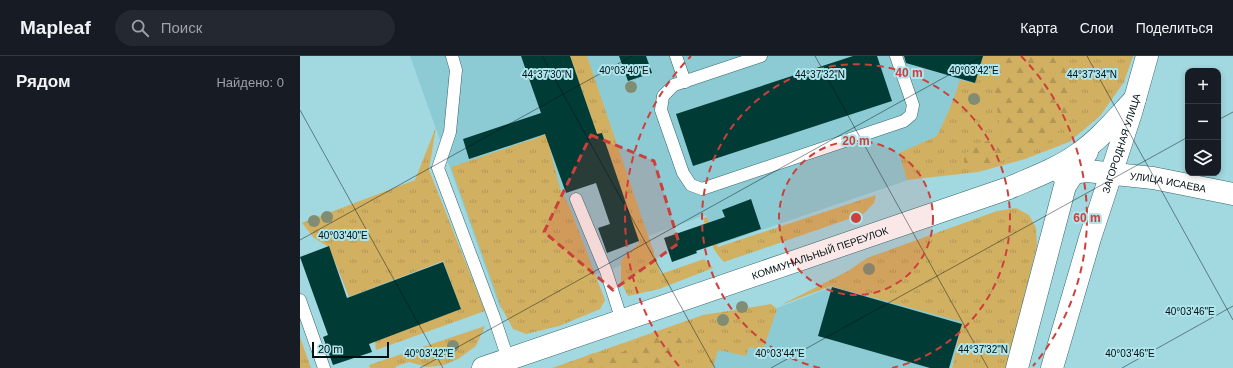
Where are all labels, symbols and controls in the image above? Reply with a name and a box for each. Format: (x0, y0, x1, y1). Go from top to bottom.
search box (115, 10, 395, 46)
text: Mapleaf (20, 17, 91, 38)
icon: search (129, 17, 151, 39)
text: Поиск (161, 19, 202, 36)
text: Карта (1020, 20, 1058, 36)
text: Слои (1080, 20, 1114, 36)
text: Поделиться (1136, 20, 1213, 36)
text: 40°03'40"E (599, 65, 649, 76)
text: 40°03'42"E (949, 65, 999, 76)
text: 40 m (895, 66, 923, 80)
map controls (1185, 68, 1221, 176)
button: + (1185, 68, 1221, 104)
text: 44°37'30"N (522, 69, 572, 80)
text: 44°37'32"N (795, 69, 845, 80)
text: 44°37'34"N (1067, 69, 1117, 80)
text: Рядом (16, 72, 71, 91)
text: Найдено: 0 (216, 75, 284, 90)
street label: ЗАГОРОДНАЯ УЛИЦА (1100, 92, 1142, 195)
button: − (1185, 104, 1221, 140)
text: 20 m (842, 134, 870, 148)
button: layers (1185, 140, 1221, 176)
street label: УЛИЦА ИСАЕВА (1129, 171, 1207, 195)
centre of rings (849, 211, 863, 225)
text: 60 m (1073, 211, 1101, 225)
street label: КОММУНАЛЬНЫЙ ПЕРЕУЛОК (750, 225, 890, 282)
text: 40°03'40"E (318, 230, 368, 241)
text: 40°03'46"E (1165, 306, 1215, 317)
scale bar (312, 340, 389, 359)
text: 20 m (318, 343, 342, 355)
text: 44°37'32"N (958, 344, 1008, 355)
text: 40°03'42"E (404, 348, 454, 359)
text: 40°03'44"E (755, 348, 805, 359)
text: 40°03'46"E (1105, 348, 1155, 359)

